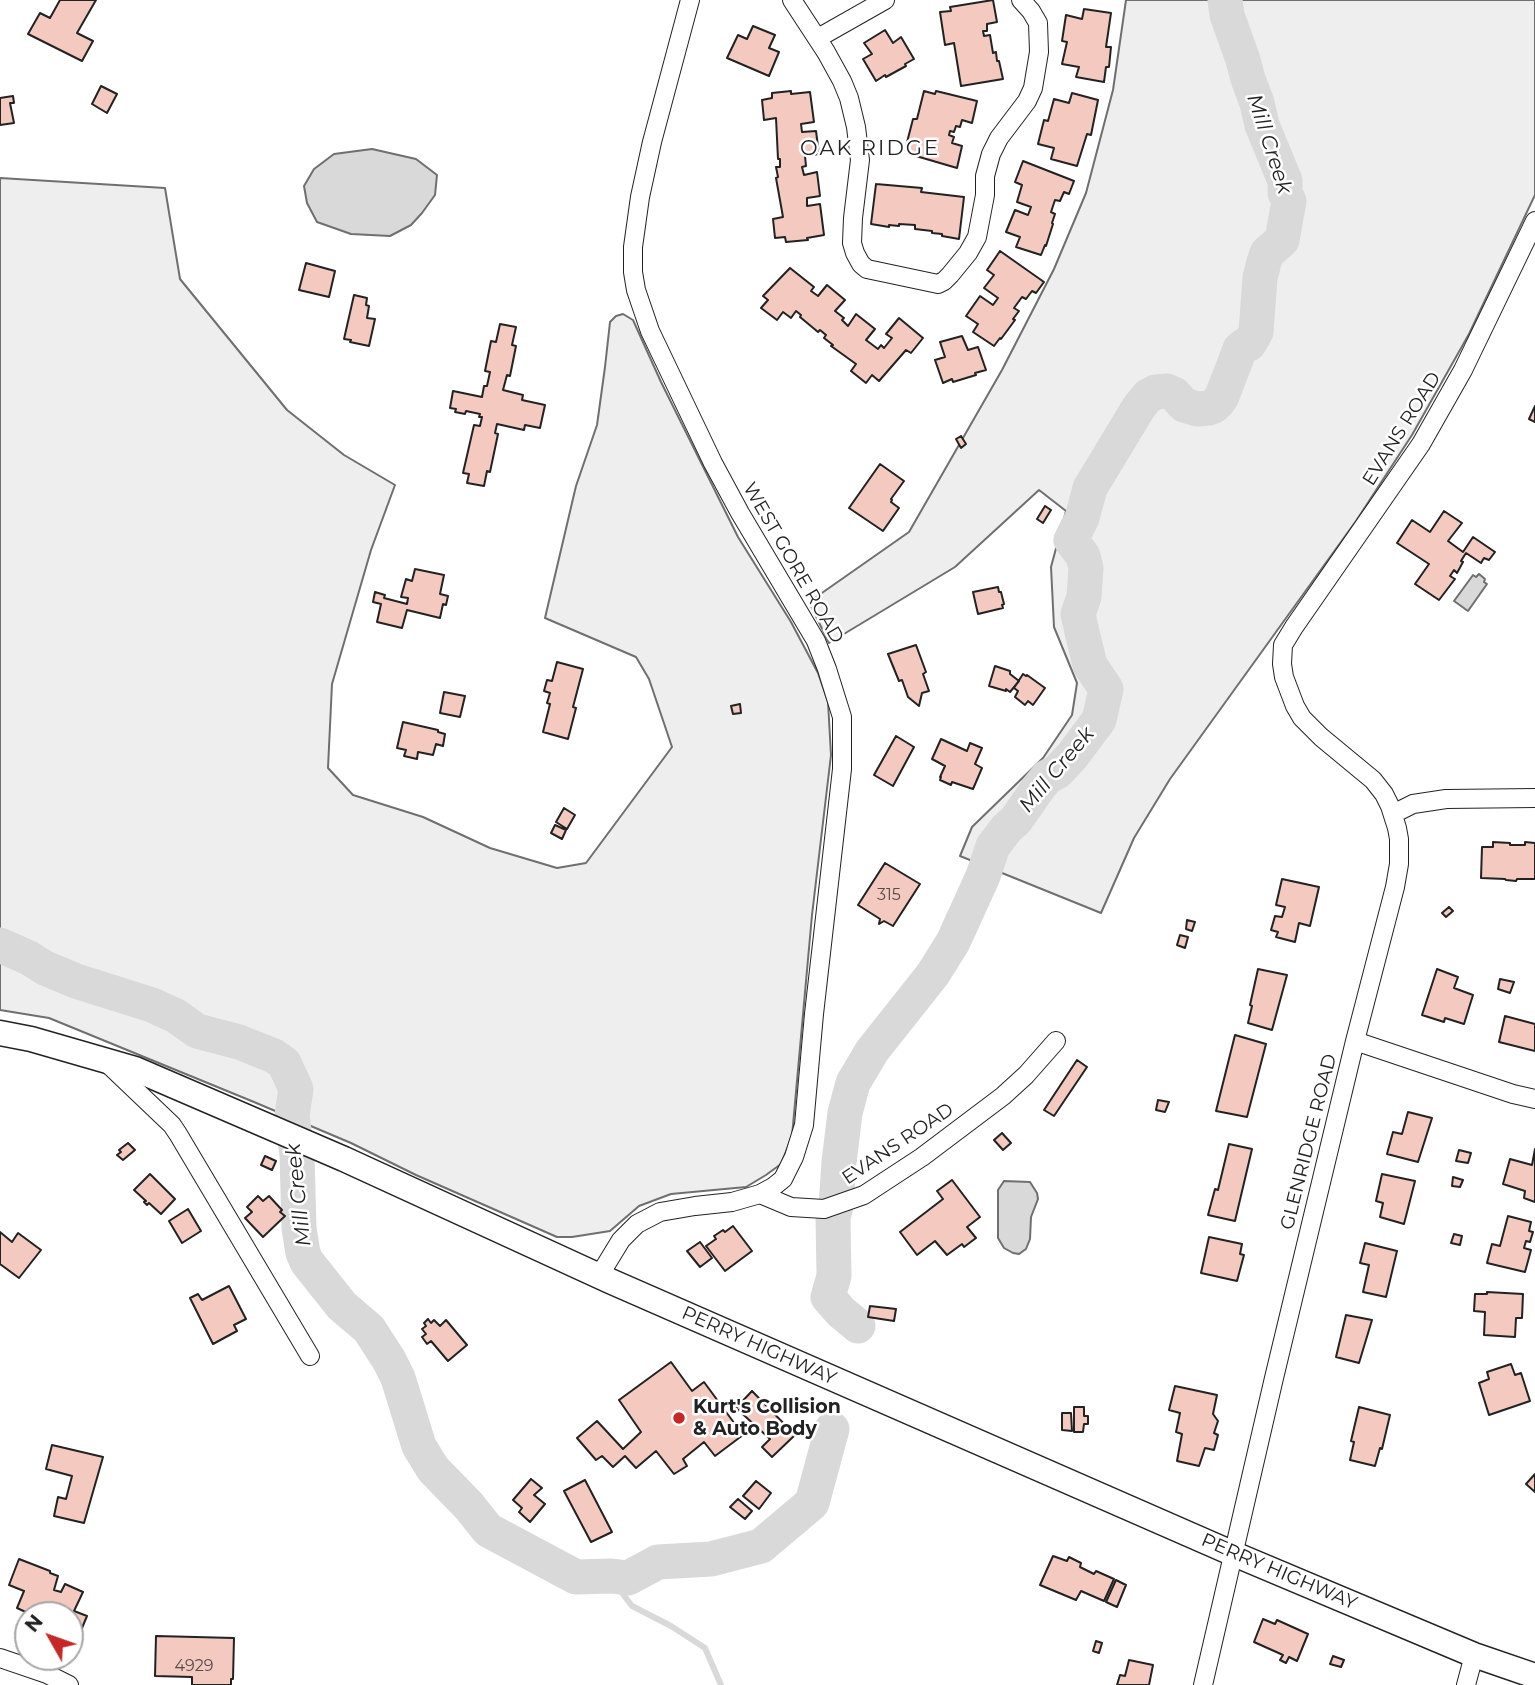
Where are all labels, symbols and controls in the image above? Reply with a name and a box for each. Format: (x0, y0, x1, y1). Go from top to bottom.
water label: Mill Creek (1241, 91, 1297, 197)
district label: OAK RIDGE (801, 136, 939, 162)
street label: EVANS ROAD (1358, 368, 1446, 490)
street label: WEST GORE ROAD (738, 479, 848, 647)
water label: Mill Creek (1014, 722, 1100, 818)
house number: 315 (877, 885, 901, 905)
street label: GLENRIDGE ROAD (1276, 1052, 1342, 1232)
street label: EVANS ROAD (838, 1098, 958, 1190)
water label: Mill Creek (281, 1142, 317, 1248)
street label: PERRY HIGHWAY (678, 1302, 840, 1390)
place label: Kurt's Collision & Auto Body (693, 1396, 841, 1440)
marker: Kurt's Collision & Auto Body (671, 1410, 687, 1426)
street label: PERRY HIGHWAY (1198, 1529, 1360, 1615)
north arrow (14, 1601, 84, 1671)
text: N (20, 1610, 48, 1637)
house number: 4929 (174, 1656, 214, 1676)

